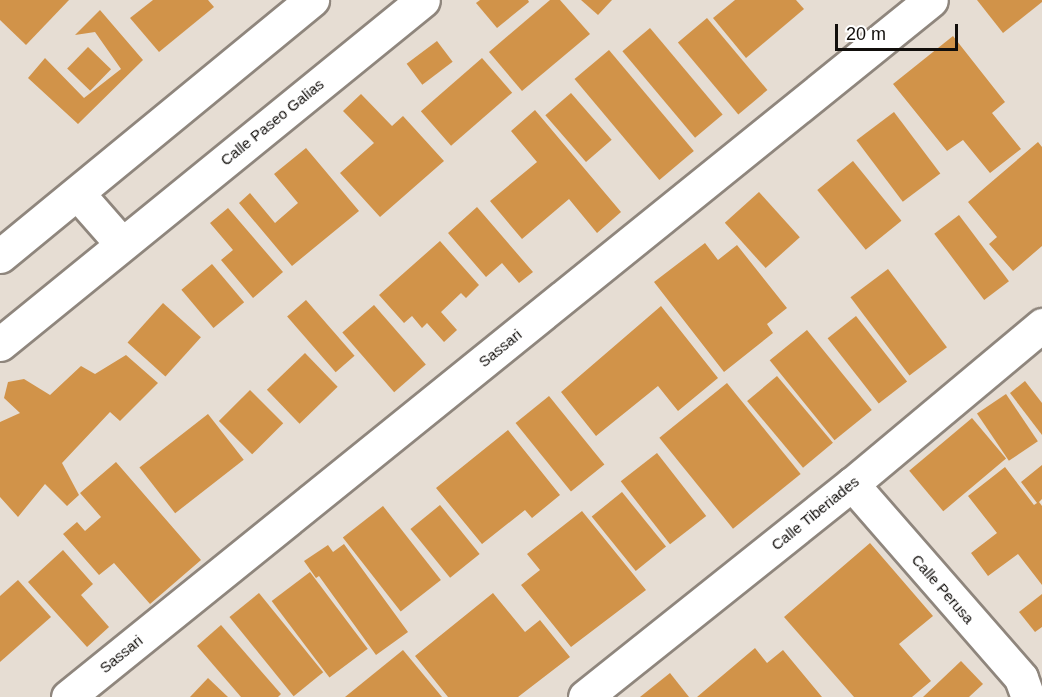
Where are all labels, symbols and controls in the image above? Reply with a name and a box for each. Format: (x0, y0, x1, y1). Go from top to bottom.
scale bar (838, 12, 961, 50)
text: 20 m (846, 24, 886, 44)
street label: Calle Paseo Galias (217, 75, 327, 169)
street label: Sassari (475, 325, 525, 371)
street label: Calle Tiberiades (767, 472, 863, 554)
street label: Calle Perusa (908, 551, 978, 627)
street label: Sassari (96, 631, 146, 677)

